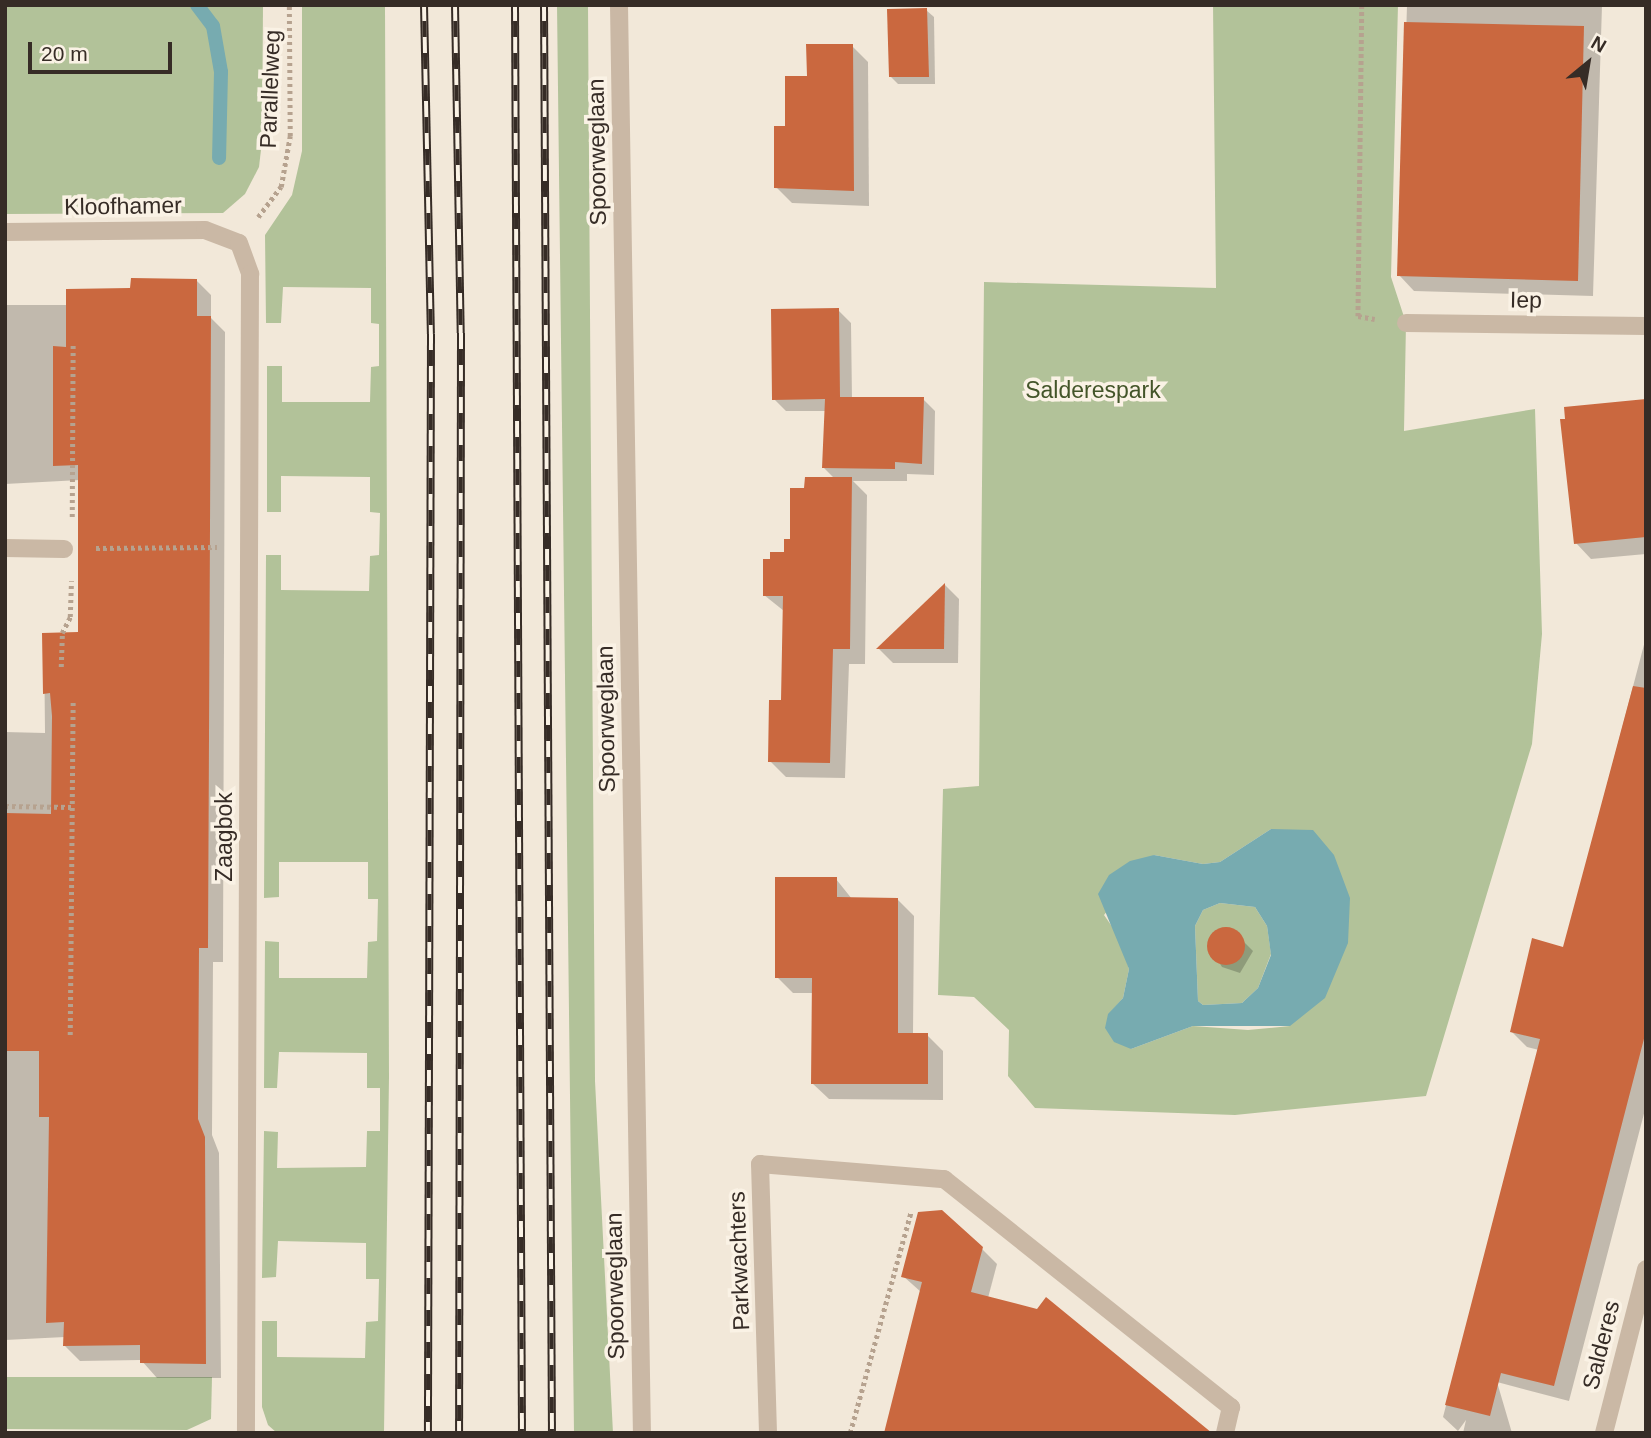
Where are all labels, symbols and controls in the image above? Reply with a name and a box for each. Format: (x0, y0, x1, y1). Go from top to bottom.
scale bar (32, 28, 175, 72)
north arrow (1553, 28, 1623, 98)
street label: Parallelweg (254, 29, 286, 149)
text: N (1588, 32, 1610, 57)
text: 20 m (41, 42, 88, 65)
street label: Spoorweglaan (582, 78, 612, 226)
street label: Kloofhamer (64, 191, 182, 221)
street label: Iep (1510, 286, 1542, 314)
park label: Salderespark (1025, 376, 1161, 404)
street label: Spoorweglaan (591, 645, 621, 793)
street label: Zaagbok (210, 792, 238, 882)
street label: Parkwachters (723, 1191, 755, 1331)
street label: Spoorweglaan (600, 1212, 630, 1360)
street label: Salderes (1577, 1298, 1625, 1392)

